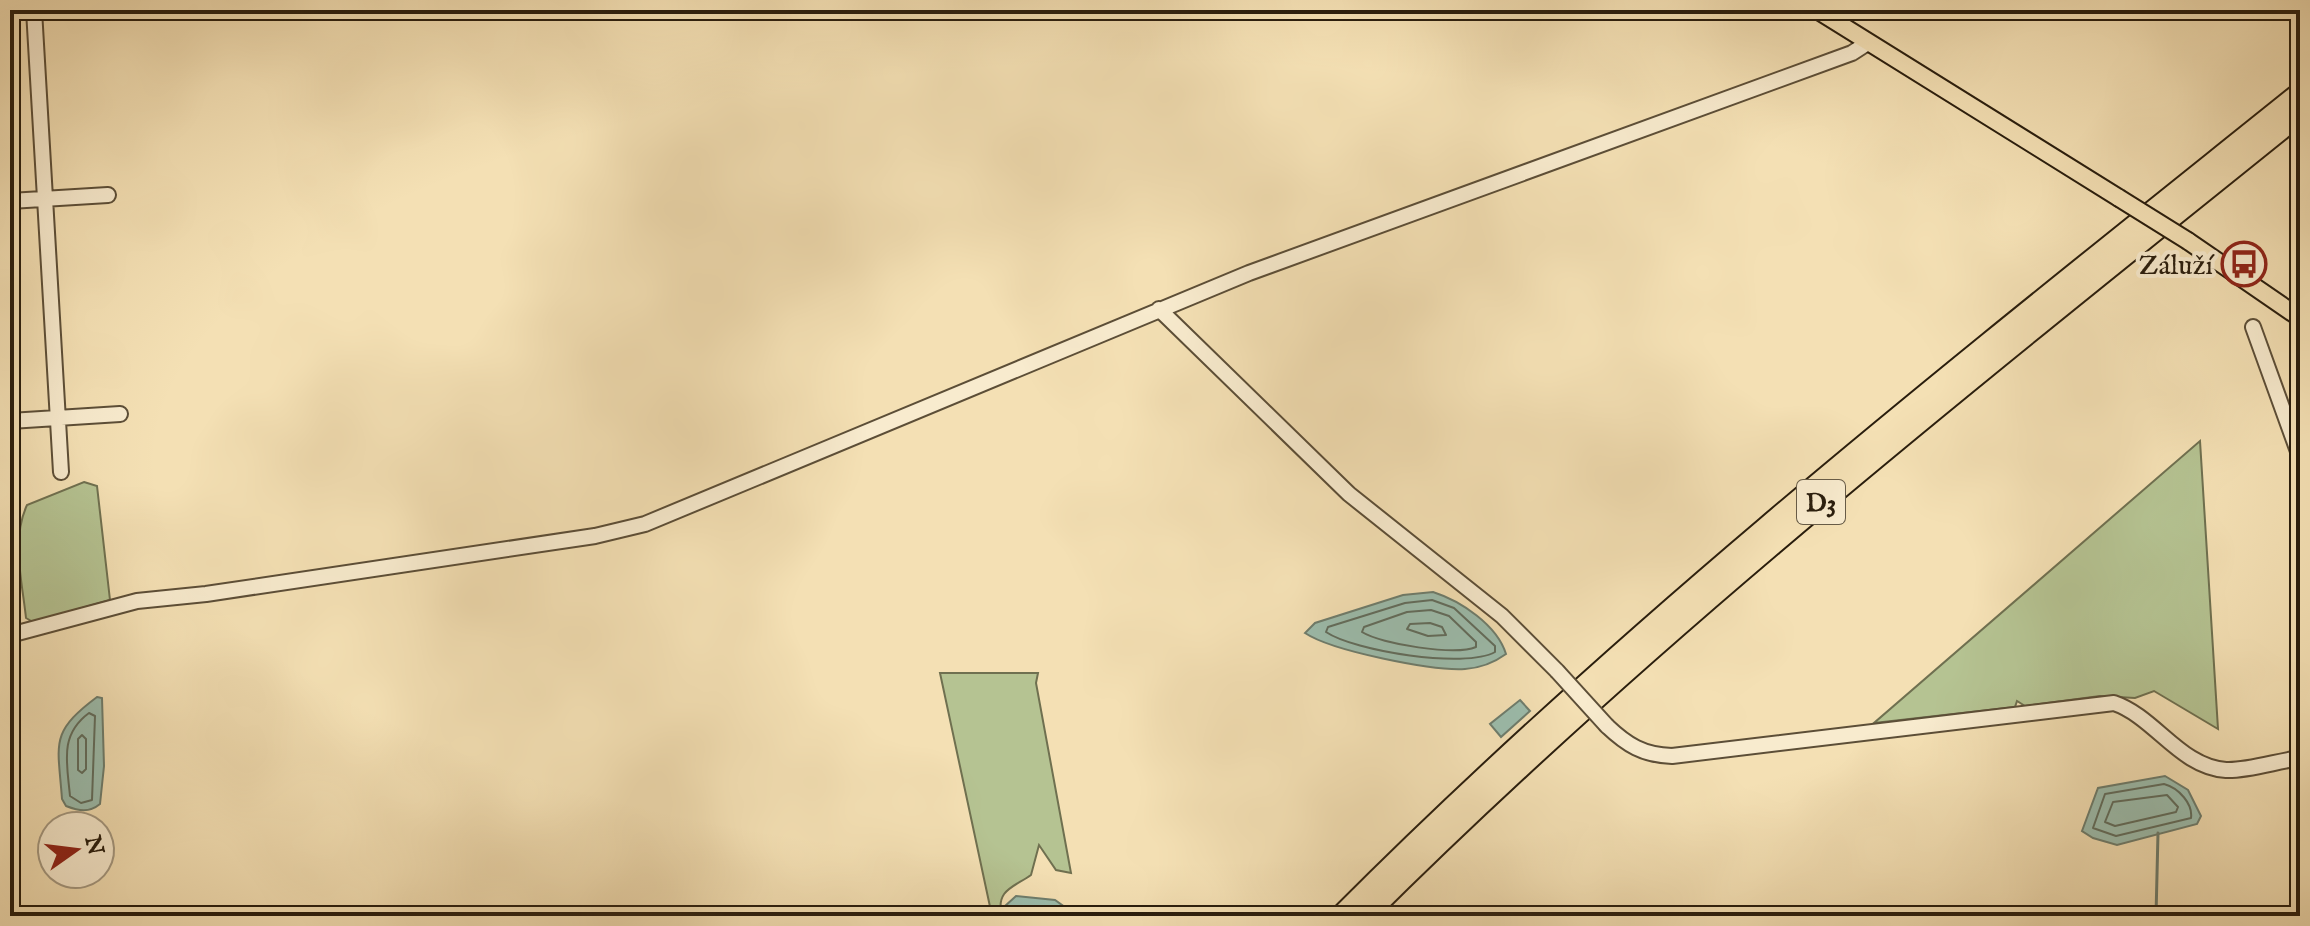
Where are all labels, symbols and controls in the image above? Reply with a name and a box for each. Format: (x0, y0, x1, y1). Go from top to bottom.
bus stop icon: Záluží (2220, 240, 2268, 288)
place label: Záluží (2139, 249, 2214, 284)
road number: D3 (1797, 480, 1845, 524)
north arrow (36, 810, 116, 890)
text: N (77, 832, 109, 858)

